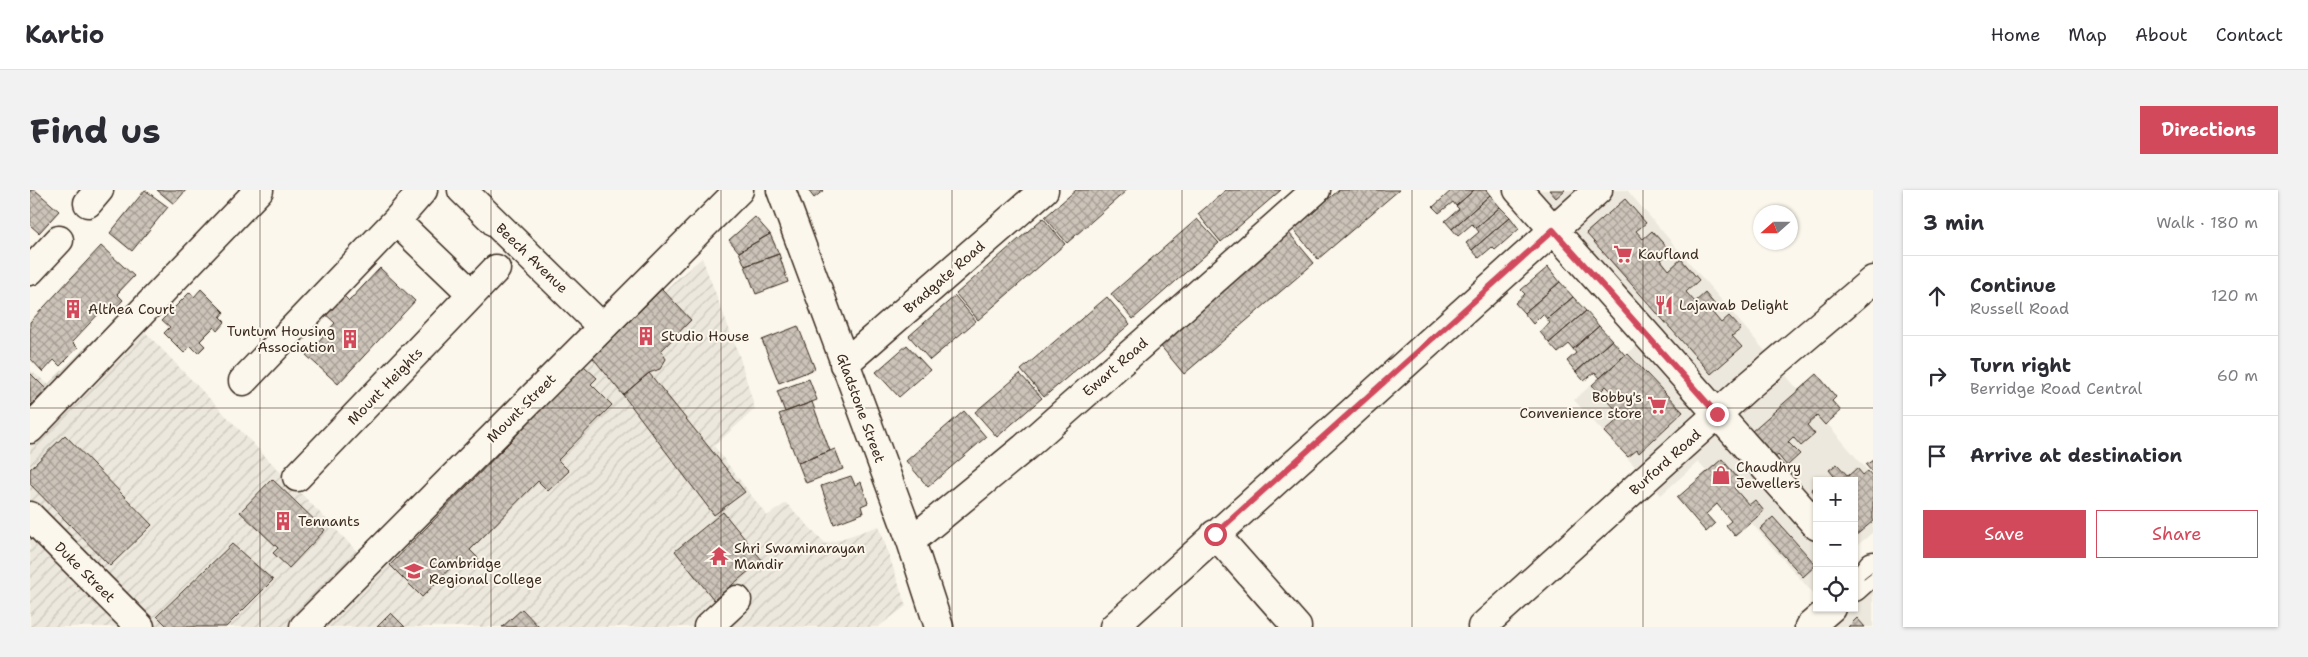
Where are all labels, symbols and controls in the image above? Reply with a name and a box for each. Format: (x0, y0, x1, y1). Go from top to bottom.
text: Kartio (25, 19, 104, 51)
text: Home (1991, 23, 2040, 47)
text: Map (2068, 23, 2107, 47)
text: About (2135, 23, 2188, 47)
text: Contact (2216, 23, 2283, 47)
button: Directions (2140, 106, 2278, 154)
text: Find us (30, 107, 161, 154)
north arrow (1753, 205, 1798, 250)
text: 3 min (1923, 209, 1984, 237)
text: Walk · 180 m (2156, 212, 2258, 233)
street label: Beech Avenue (492, 219, 572, 297)
street label: Bradgate Road (900, 237, 988, 317)
supermarket icon: Kaufland (1612, 243, 1634, 265)
place label: Kaufland (1638, 245, 1699, 263)
text: Continue (1970, 273, 2056, 298)
icon: ahead (1923, 282, 1951, 310)
text: 120 m (2211, 285, 2258, 306)
restaurant icon: Lajawab Delight (1653, 294, 1675, 316)
place label: Lajawab Delight (1679, 296, 1789, 314)
building icon: Althea Court (62, 298, 84, 320)
text: Russell Road (1970, 298, 2069, 319)
place label: Althea Court (88, 300, 175, 318)
place label: Tuntum Housing Association (227, 322, 335, 356)
building icon: Studio House (635, 325, 657, 347)
place label: Studio House (661, 327, 750, 345)
building icon: Tuntum Housing Association (339, 328, 361, 350)
street label: Ewart Road (1079, 334, 1151, 400)
street label: Mount Heights (343, 343, 427, 429)
street label: Gladstone Street (833, 351, 889, 465)
text: Turn right (1970, 353, 2071, 378)
icon: right (1923, 362, 1951, 390)
text: 60 m (2217, 365, 2258, 386)
street label: Mount Street (483, 370, 559, 446)
text: Berridge Road Central (1970, 378, 2142, 399)
place label: Bobby's Convenience store (1519, 388, 1642, 422)
supermarket icon: Bobby's Convenience store (1646, 394, 1668, 416)
route end (1706, 403, 1729, 426)
street label: Burford Road (1625, 425, 1705, 499)
icon: arrive (1923, 442, 1951, 470)
text: Arrive at destination (1970, 443, 2182, 468)
place label: Chaudhry Jewellers (1736, 458, 1801, 492)
shop icon: Chaudhry Jewellers (1710, 464, 1732, 486)
map controls (1813, 477, 1858, 612)
button: + (1813, 477, 1858, 522)
building icon: Tennants (272, 510, 294, 532)
button: Save (1923, 510, 2086, 558)
button: Share (2096, 510, 2258, 558)
place label: Tennants (298, 512, 360, 530)
button: − (1813, 522, 1858, 567)
route start (1204, 523, 1227, 546)
street label: Duke Street (51, 538, 119, 606)
place label: Shri Swaminarayan Mandir (734, 539, 866, 573)
temple icon: Shri Swaminarayan Mandir (708, 545, 730, 567)
place label: Cambridge Regional College (429, 554, 542, 588)
school or university icon: Cambridge Regional College (403, 560, 425, 582)
button: locate (1813, 567, 1858, 612)

